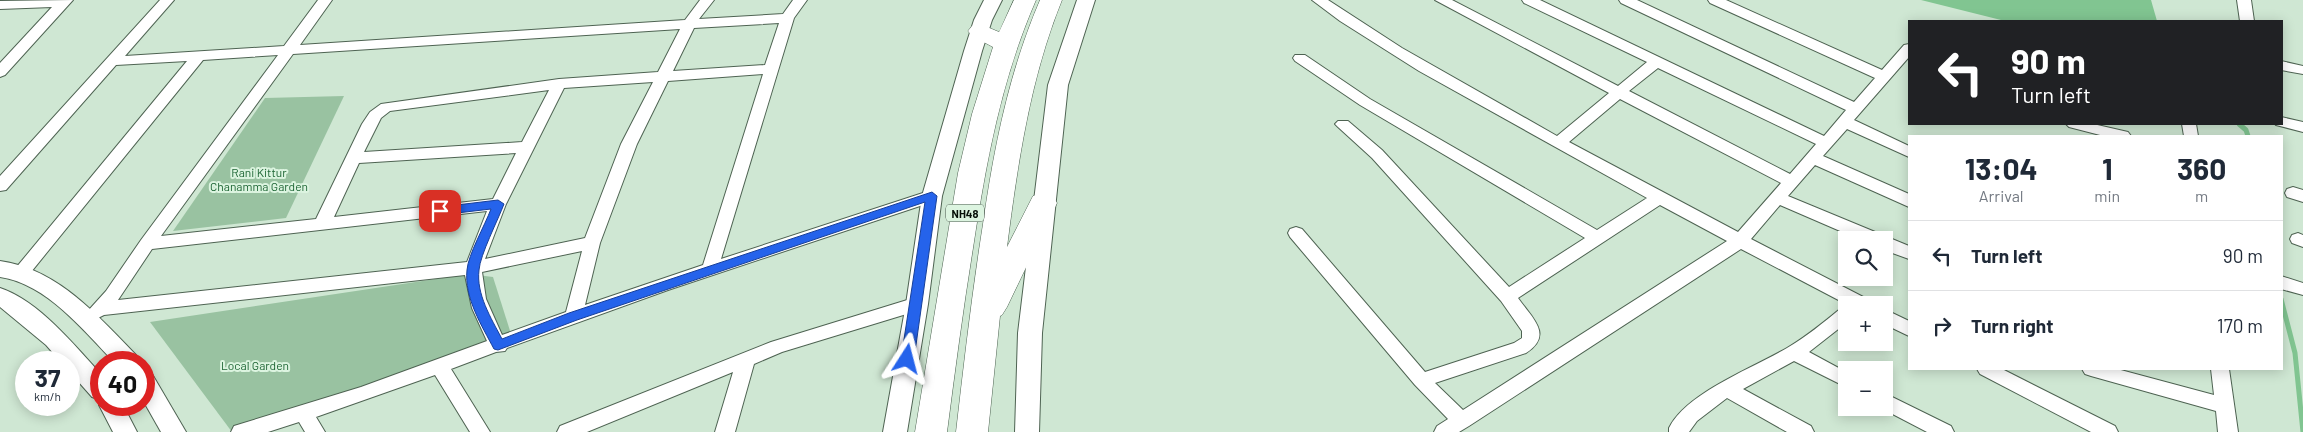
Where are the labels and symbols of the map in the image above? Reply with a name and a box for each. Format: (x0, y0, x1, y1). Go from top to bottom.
park label: Rani Kittur Chanamma Garden (210, 165, 308, 193)
pin (419, 190, 461, 232)
road number: NH48 (946, 204, 984, 222)
position arrow (880, 332, 932, 384)
speed limit sign: 40 (90, 351, 155, 416)
park label: Local Garden (221, 358, 289, 372)

